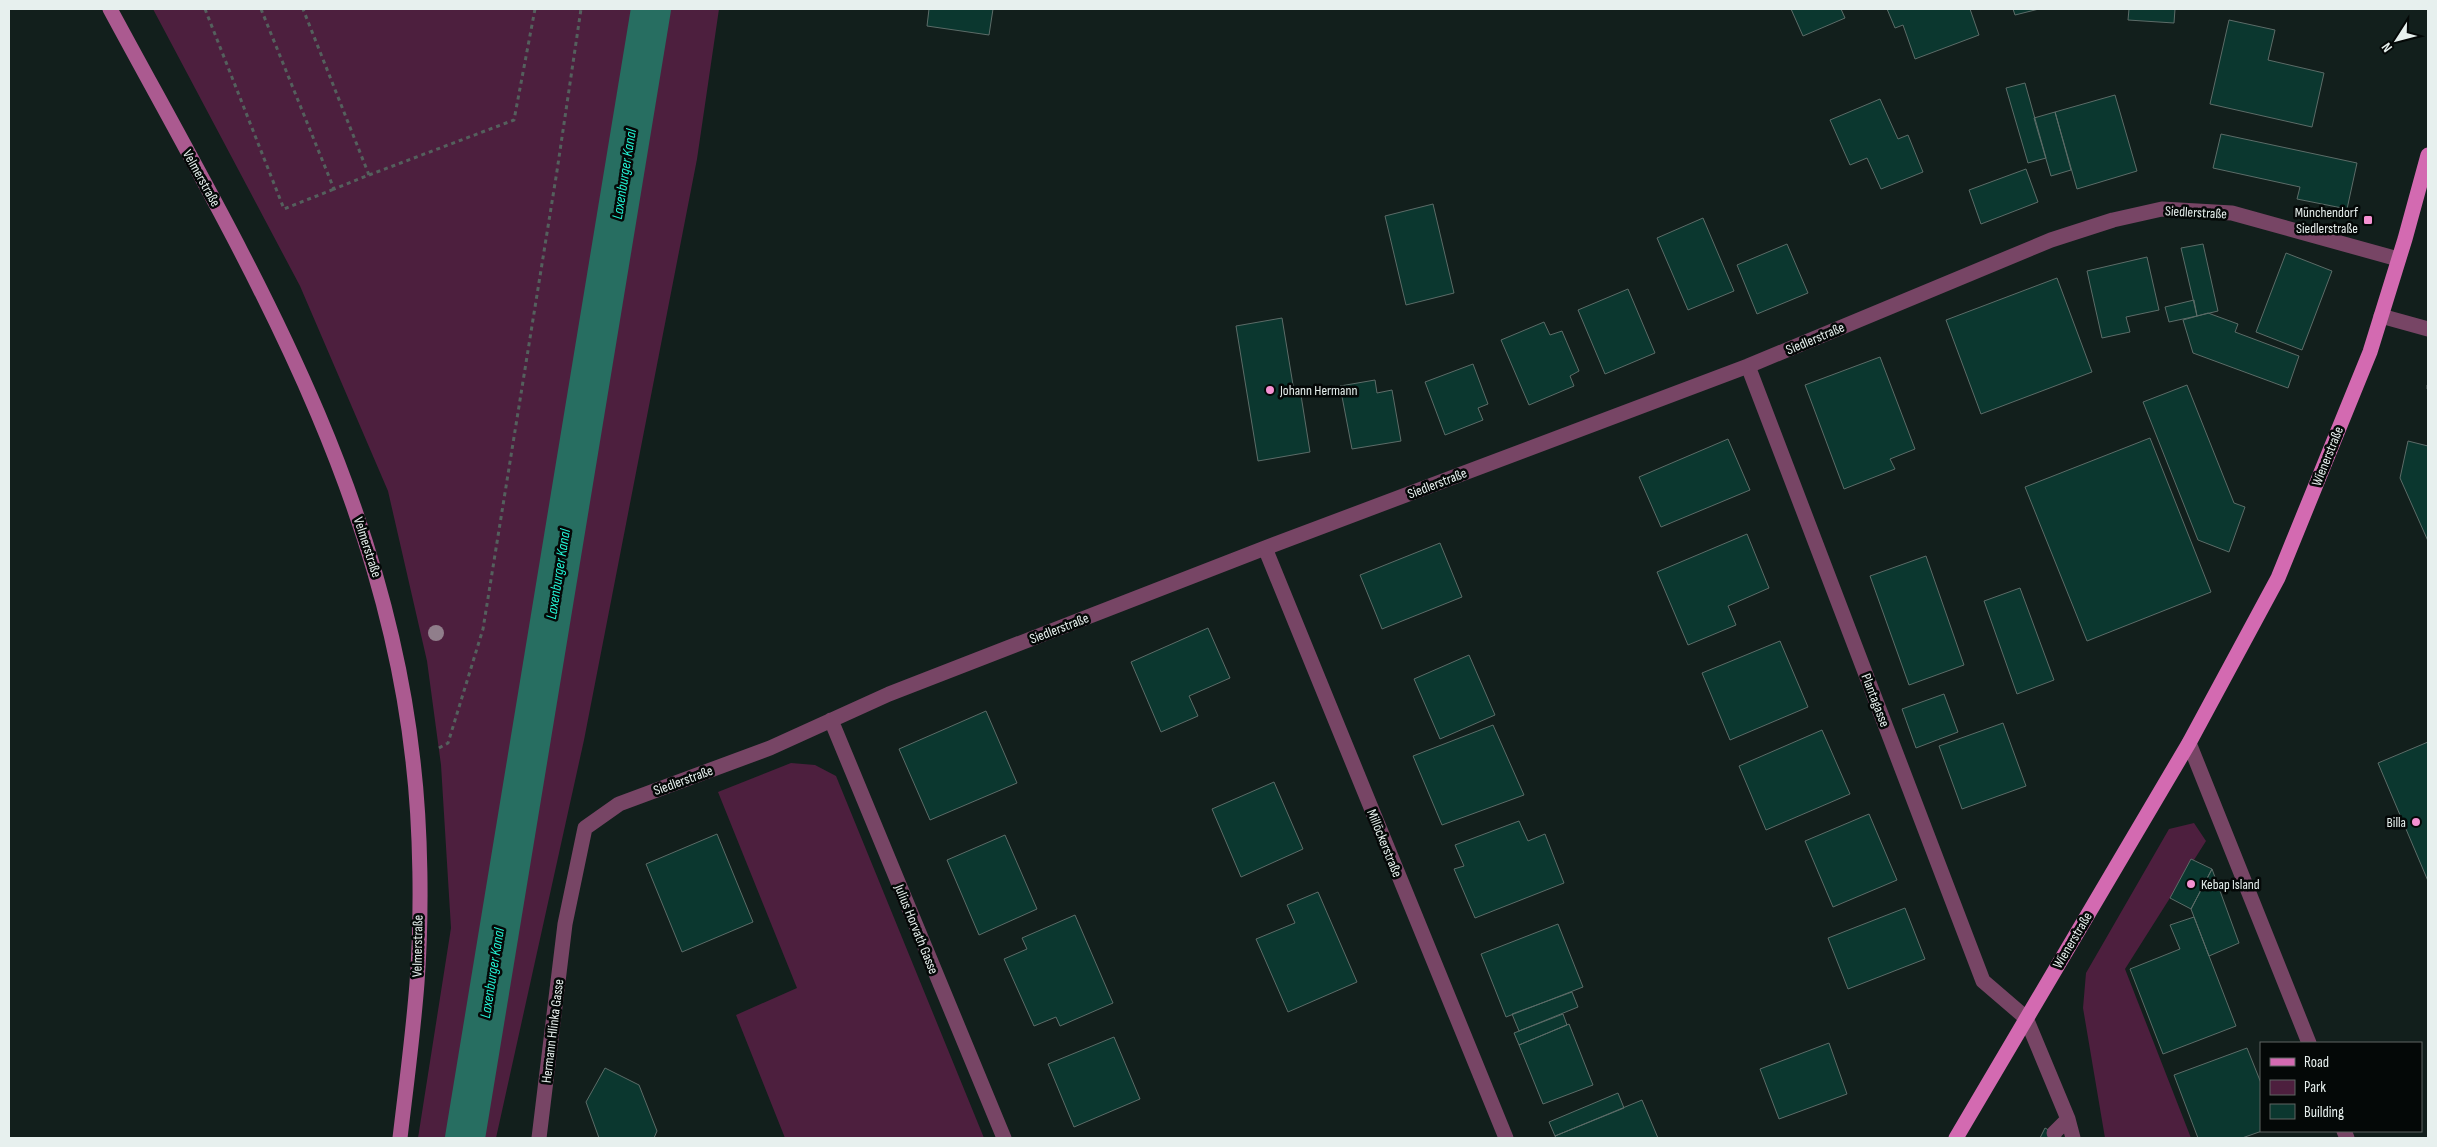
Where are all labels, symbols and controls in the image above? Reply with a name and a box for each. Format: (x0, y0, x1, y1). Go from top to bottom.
north arrow (2372, 15, 2422, 65)
text: N (2378, 39, 2396, 55)
water label: Laxenburger Kanal (608, 126, 641, 221)
street label: Velmerstraße (179, 147, 224, 210)
street label: Siedlerstraße (2165, 202, 2227, 223)
place label: Münchendorf Siedlerstraße (2295, 204, 2359, 237)
marker: Münchendorf Siedlerstraße (2362, 214, 2374, 226)
street label: Siedlerstraße (1783, 319, 1847, 358)
place label: Johann Hermann (1279, 382, 1357, 399)
marker: Johann Hermann (1264, 384, 1276, 396)
street label: Wienerstraße (2308, 424, 2347, 488)
street label: Siedlerstraße (1405, 464, 1469, 503)
street label: Velmerstraße (350, 515, 385, 580)
water label: Laxenburger Kanal (542, 526, 575, 621)
street label: Siedlerstraße (1027, 609, 1091, 648)
street label: Plantagasse (1858, 671, 1893, 729)
street label: Siedlerstraße (651, 762, 715, 799)
street label: Millöckerstraße (1363, 807, 1406, 880)
place label: Billa (2387, 814, 2406, 831)
marker: Billa (2410, 816, 2422, 828)
place label: Kebap Island (2201, 876, 2260, 893)
marker: Kebap Island (2185, 878, 2197, 890)
street label: Julius Horvath Gasse (890, 881, 942, 977)
street label: Wienerstraße (2049, 909, 2096, 972)
street label: Velmerstraße (408, 915, 427, 977)
water label: Laxenburger Kanal (476, 925, 509, 1020)
street label: Hermann Hlinka Gasse (538, 978, 567, 1084)
legend (2260, 1042, 2422, 1132)
text: Road (2304, 1053, 2329, 1072)
text: Park (2304, 1078, 2326, 1097)
text: Building (2304, 1103, 2344, 1122)

